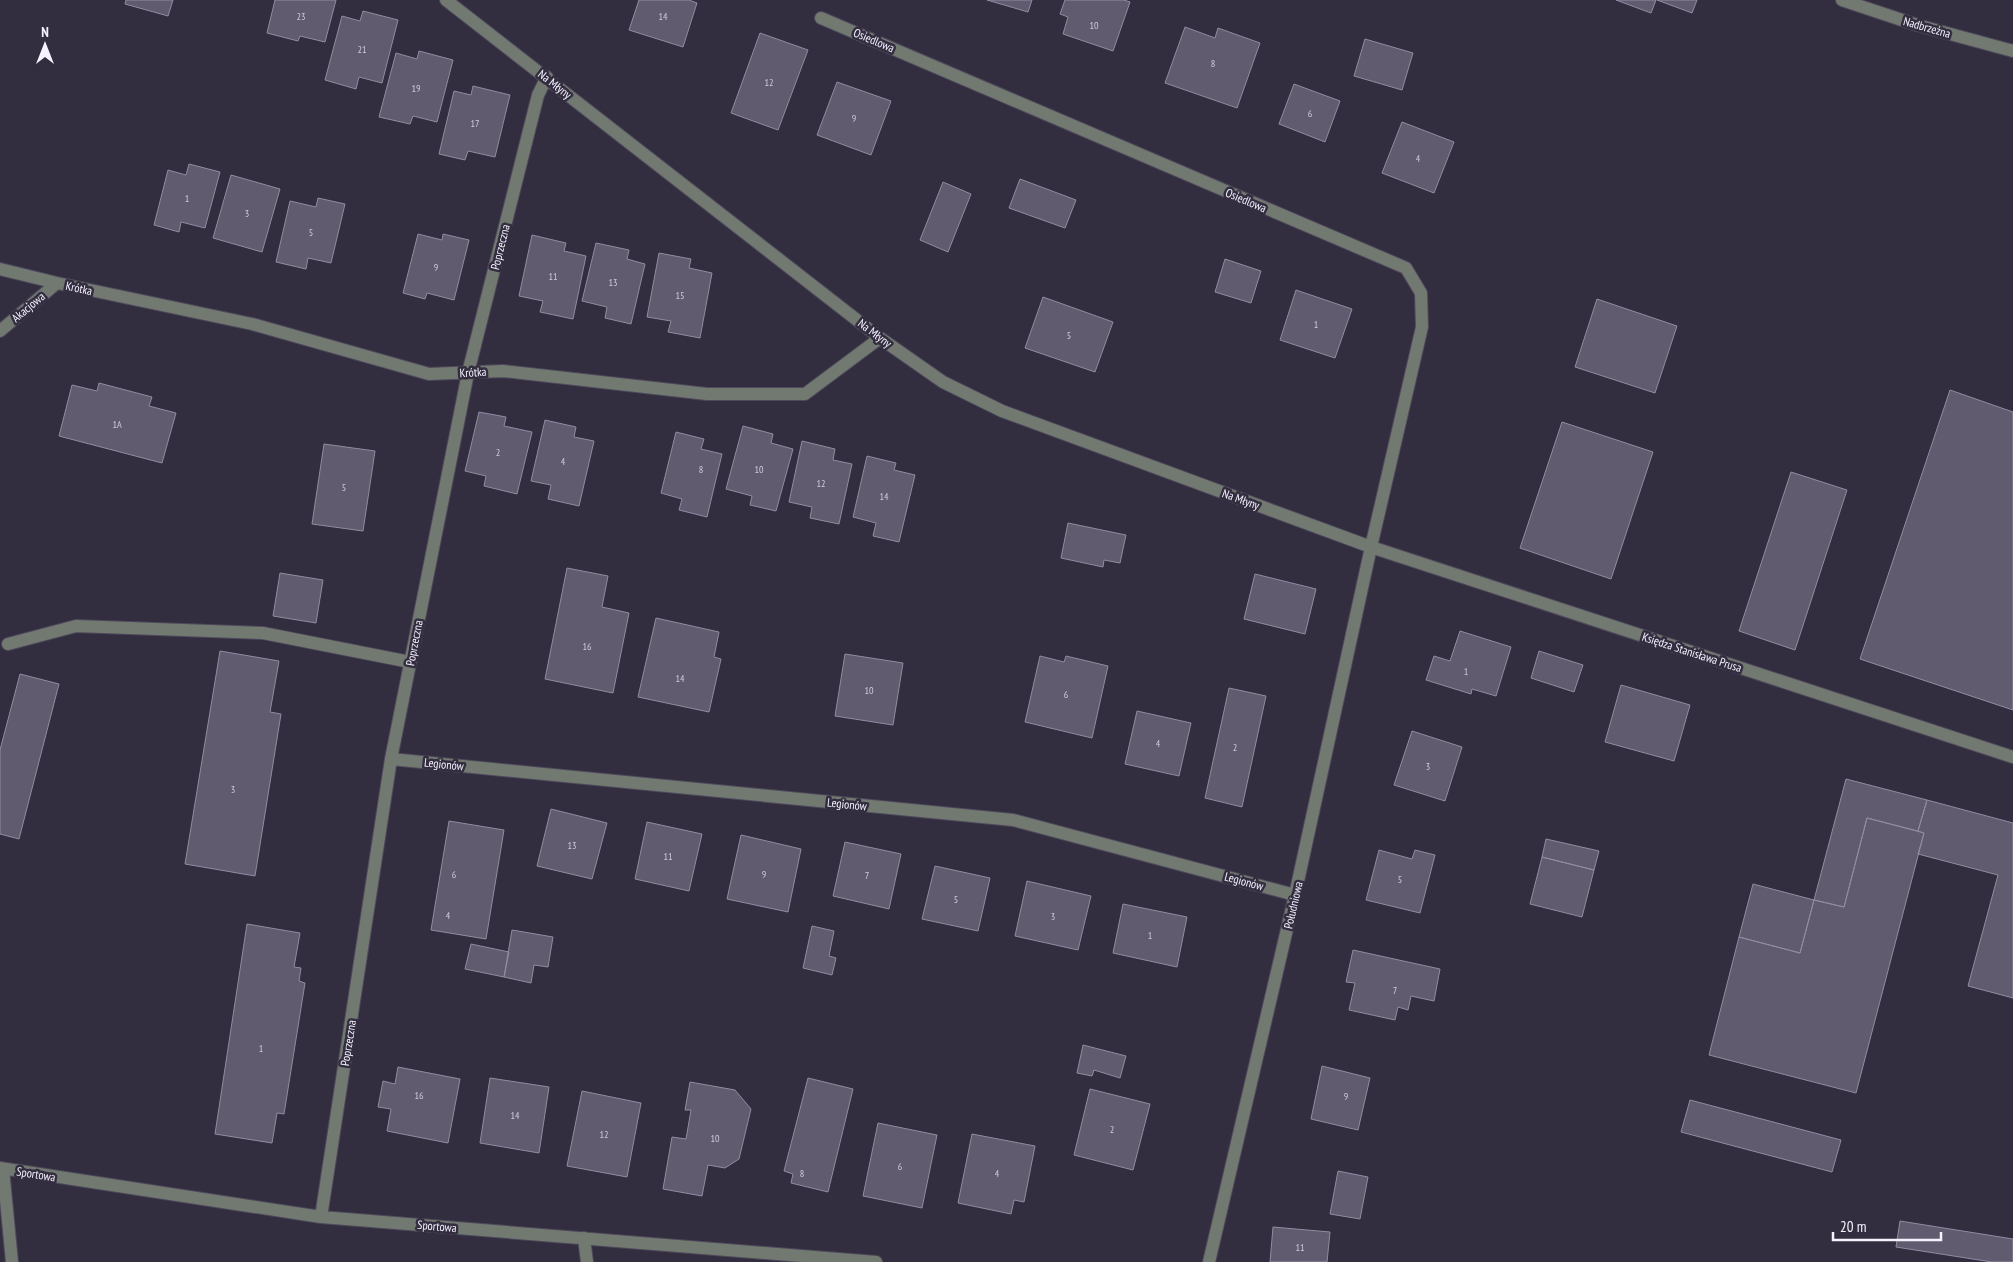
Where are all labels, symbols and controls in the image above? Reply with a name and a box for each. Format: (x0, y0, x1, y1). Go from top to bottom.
house number: 23 (297, 10, 306, 23)
house number: 14 (659, 10, 668, 23)
street label: Nadbrzeżna (1902, 13, 1953, 41)
house number: 10 (1090, 19, 1099, 32)
north arrow (20, 20, 70, 70)
text: N (41, 23, 49, 41)
street label: Osiedlowa (851, 25, 897, 55)
house number: 21 (358, 43, 367, 56)
house number: 8 (1211, 57, 1215, 70)
street label: Na Młyny (535, 66, 575, 102)
house number: 12 (765, 76, 774, 89)
house number: 19 (412, 82, 421, 95)
house number: 6 (1308, 107, 1313, 120)
house number: 9 (852, 112, 856, 125)
house number: 17 (471, 117, 480, 130)
house number: 4 (1416, 152, 1421, 165)
street label: Osiedlowa (1223, 185, 1269, 215)
house number: 1 (185, 192, 189, 205)
house number: 3 (245, 207, 249, 220)
street label: Poprzeczna (487, 223, 513, 271)
house number: 5 (309, 226, 313, 239)
house number: 9 (434, 261, 438, 274)
house number: 11 (549, 270, 558, 283)
house number: 13 (609, 276, 618, 289)
street label: Krótka (64, 278, 94, 298)
street label: Akacjowa (8, 289, 48, 325)
house number: 15 (676, 289, 685, 302)
street label: Na Młyny (855, 315, 895, 351)
house number: 1 (1314, 318, 1318, 331)
house number: 5 (1067, 329, 1071, 342)
street label: Krótka (459, 364, 487, 380)
house number: 1A (112, 418, 122, 431)
house number: 2 (496, 446, 500, 459)
house number: 4 (561, 455, 566, 468)
house number: 8 (699, 463, 703, 476)
house number: 10 (755, 463, 764, 476)
house number: 12 (817, 477, 826, 490)
house number: 5 (342, 481, 346, 494)
street label: Na Młyny (1220, 485, 1262, 513)
house number: 14 (880, 490, 889, 503)
street label: Poprzeczna (402, 619, 426, 667)
street label: Księdza Stanisława Prusa (1640, 629, 1744, 675)
house number: 16 (583, 640, 592, 653)
house number: 1 (1464, 665, 1468, 678)
house number: 14 (676, 672, 685, 685)
house number: 10 (865, 684, 874, 697)
house number: 6 (1064, 688, 1069, 701)
house number: 4 (1156, 737, 1161, 750)
house number: 2 (1233, 741, 1237, 754)
street label: Legionów (423, 754, 465, 774)
house number: 3 (1426, 760, 1430, 773)
house number: 3 (231, 783, 235, 796)
street label: Legionów (826, 794, 868, 814)
house number: 13 (568, 839, 577, 852)
house number: 11 (664, 850, 673, 863)
house number: 6 (452, 868, 457, 881)
house number: 9 (762, 868, 766, 881)
house number: 7 (865, 869, 869, 882)
street label: Legionów (1223, 869, 1266, 894)
house number: 5 (1398, 873, 1402, 886)
street label: Południowa (1280, 880, 1306, 930)
house number: 5 (954, 893, 958, 906)
house number: 4 (446, 909, 451, 922)
house number: 3 (1051, 910, 1055, 923)
house number: 1 (1148, 929, 1152, 942)
house number: 7 (1393, 984, 1397, 997)
street label: Poprzeczna (337, 1019, 359, 1067)
house number: 1 (259, 1042, 263, 1055)
house number: 16 (415, 1089, 424, 1102)
house number: 9 (1344, 1090, 1348, 1103)
house number: 14 (511, 1109, 520, 1122)
house number: 2 (1110, 1123, 1114, 1136)
house number: 12 (600, 1128, 609, 1141)
house number: 10 (711, 1132, 720, 1145)
house number: 6 (898, 1160, 903, 1173)
street label: Sportowa (15, 1164, 57, 1185)
house number: 8 (800, 1167, 804, 1180)
house number: 4 (995, 1167, 1000, 1180)
scale bar (1833, 1210, 1940, 1242)
street label: Sportowa (417, 1217, 457, 1235)
text: 20 m (1840, 1217, 1866, 1236)
house number: 11 (1296, 1241, 1305, 1254)

